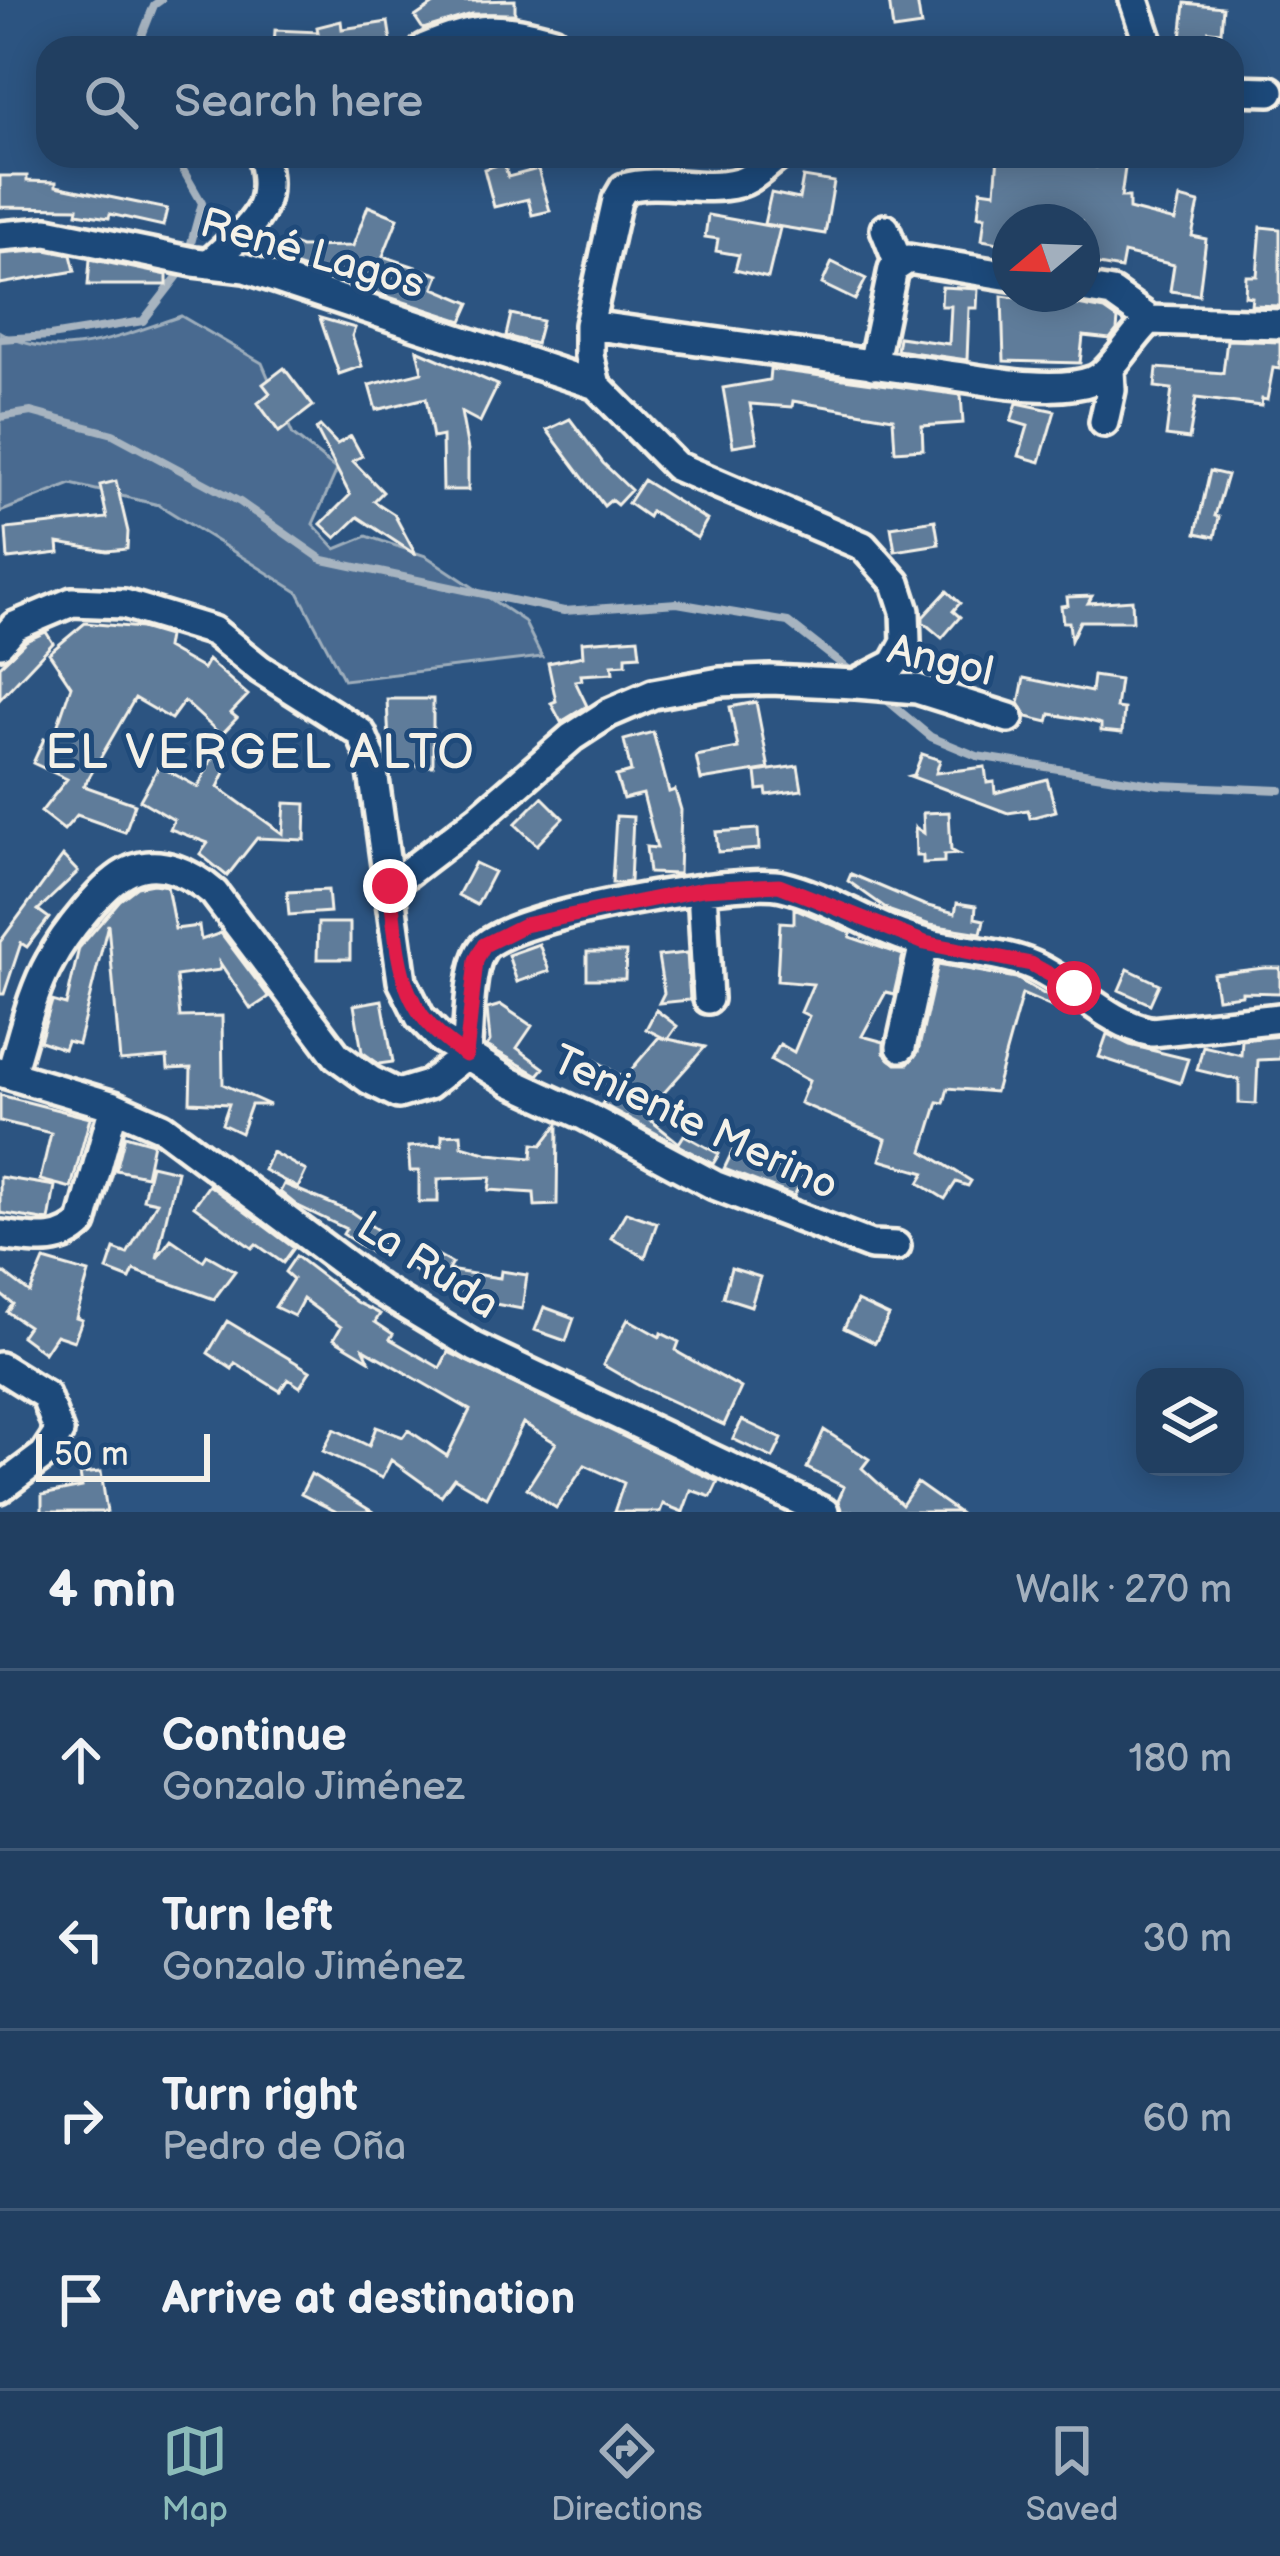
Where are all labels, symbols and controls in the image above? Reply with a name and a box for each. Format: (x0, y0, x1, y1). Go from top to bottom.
search box (36, 36, 1244, 168)
icon: search (78, 69, 144, 135)
text: Search here (174, 75, 423, 130)
street label: René Lagos (194, 198, 430, 311)
north arrow (992, 204, 1100, 312)
street label: Angol (883, 625, 998, 698)
district label: EL VERGEL ALTO (45, 725, 477, 782)
route end (363, 859, 417, 913)
route start (1047, 961, 1101, 1015)
street label: Teniente Merino (544, 1035, 846, 1212)
street label: La Ruda (347, 1201, 508, 1331)
map controls (1136, 1368, 1244, 1476)
button: layers (1136, 1368, 1244, 1476)
scale bar (36, 1428, 210, 1481)
text: 50 m (54, 1435, 129, 1475)
text: 4 min (48, 1560, 176, 1621)
text: Walk · 270 m (1015, 1567, 1232, 1614)
text: Continue (162, 1709, 347, 1764)
icon: ahead (48, 1727, 114, 1793)
text: 180 m (1128, 1736, 1232, 1783)
text: Gonzalo Jiménez (162, 1764, 464, 1811)
text: Turn left (162, 1889, 333, 1944)
icon: left (48, 1907, 114, 1973)
text: 30 m (1142, 1916, 1232, 1963)
text: Gonzalo Jiménez (162, 1944, 464, 1991)
text: Turn right (162, 2069, 358, 2124)
icon: right (48, 2087, 114, 2153)
text: 60 m (1142, 2096, 1232, 2143)
text: Pedro de Oña (162, 2124, 406, 2171)
icon: arrive (48, 2267, 114, 2333)
text: Arrive at destination (162, 2272, 575, 2327)
tab: Map (162, 2418, 228, 2530)
tab: Directions (551, 2418, 703, 2530)
tab: Saved (1026, 2418, 1118, 2530)

